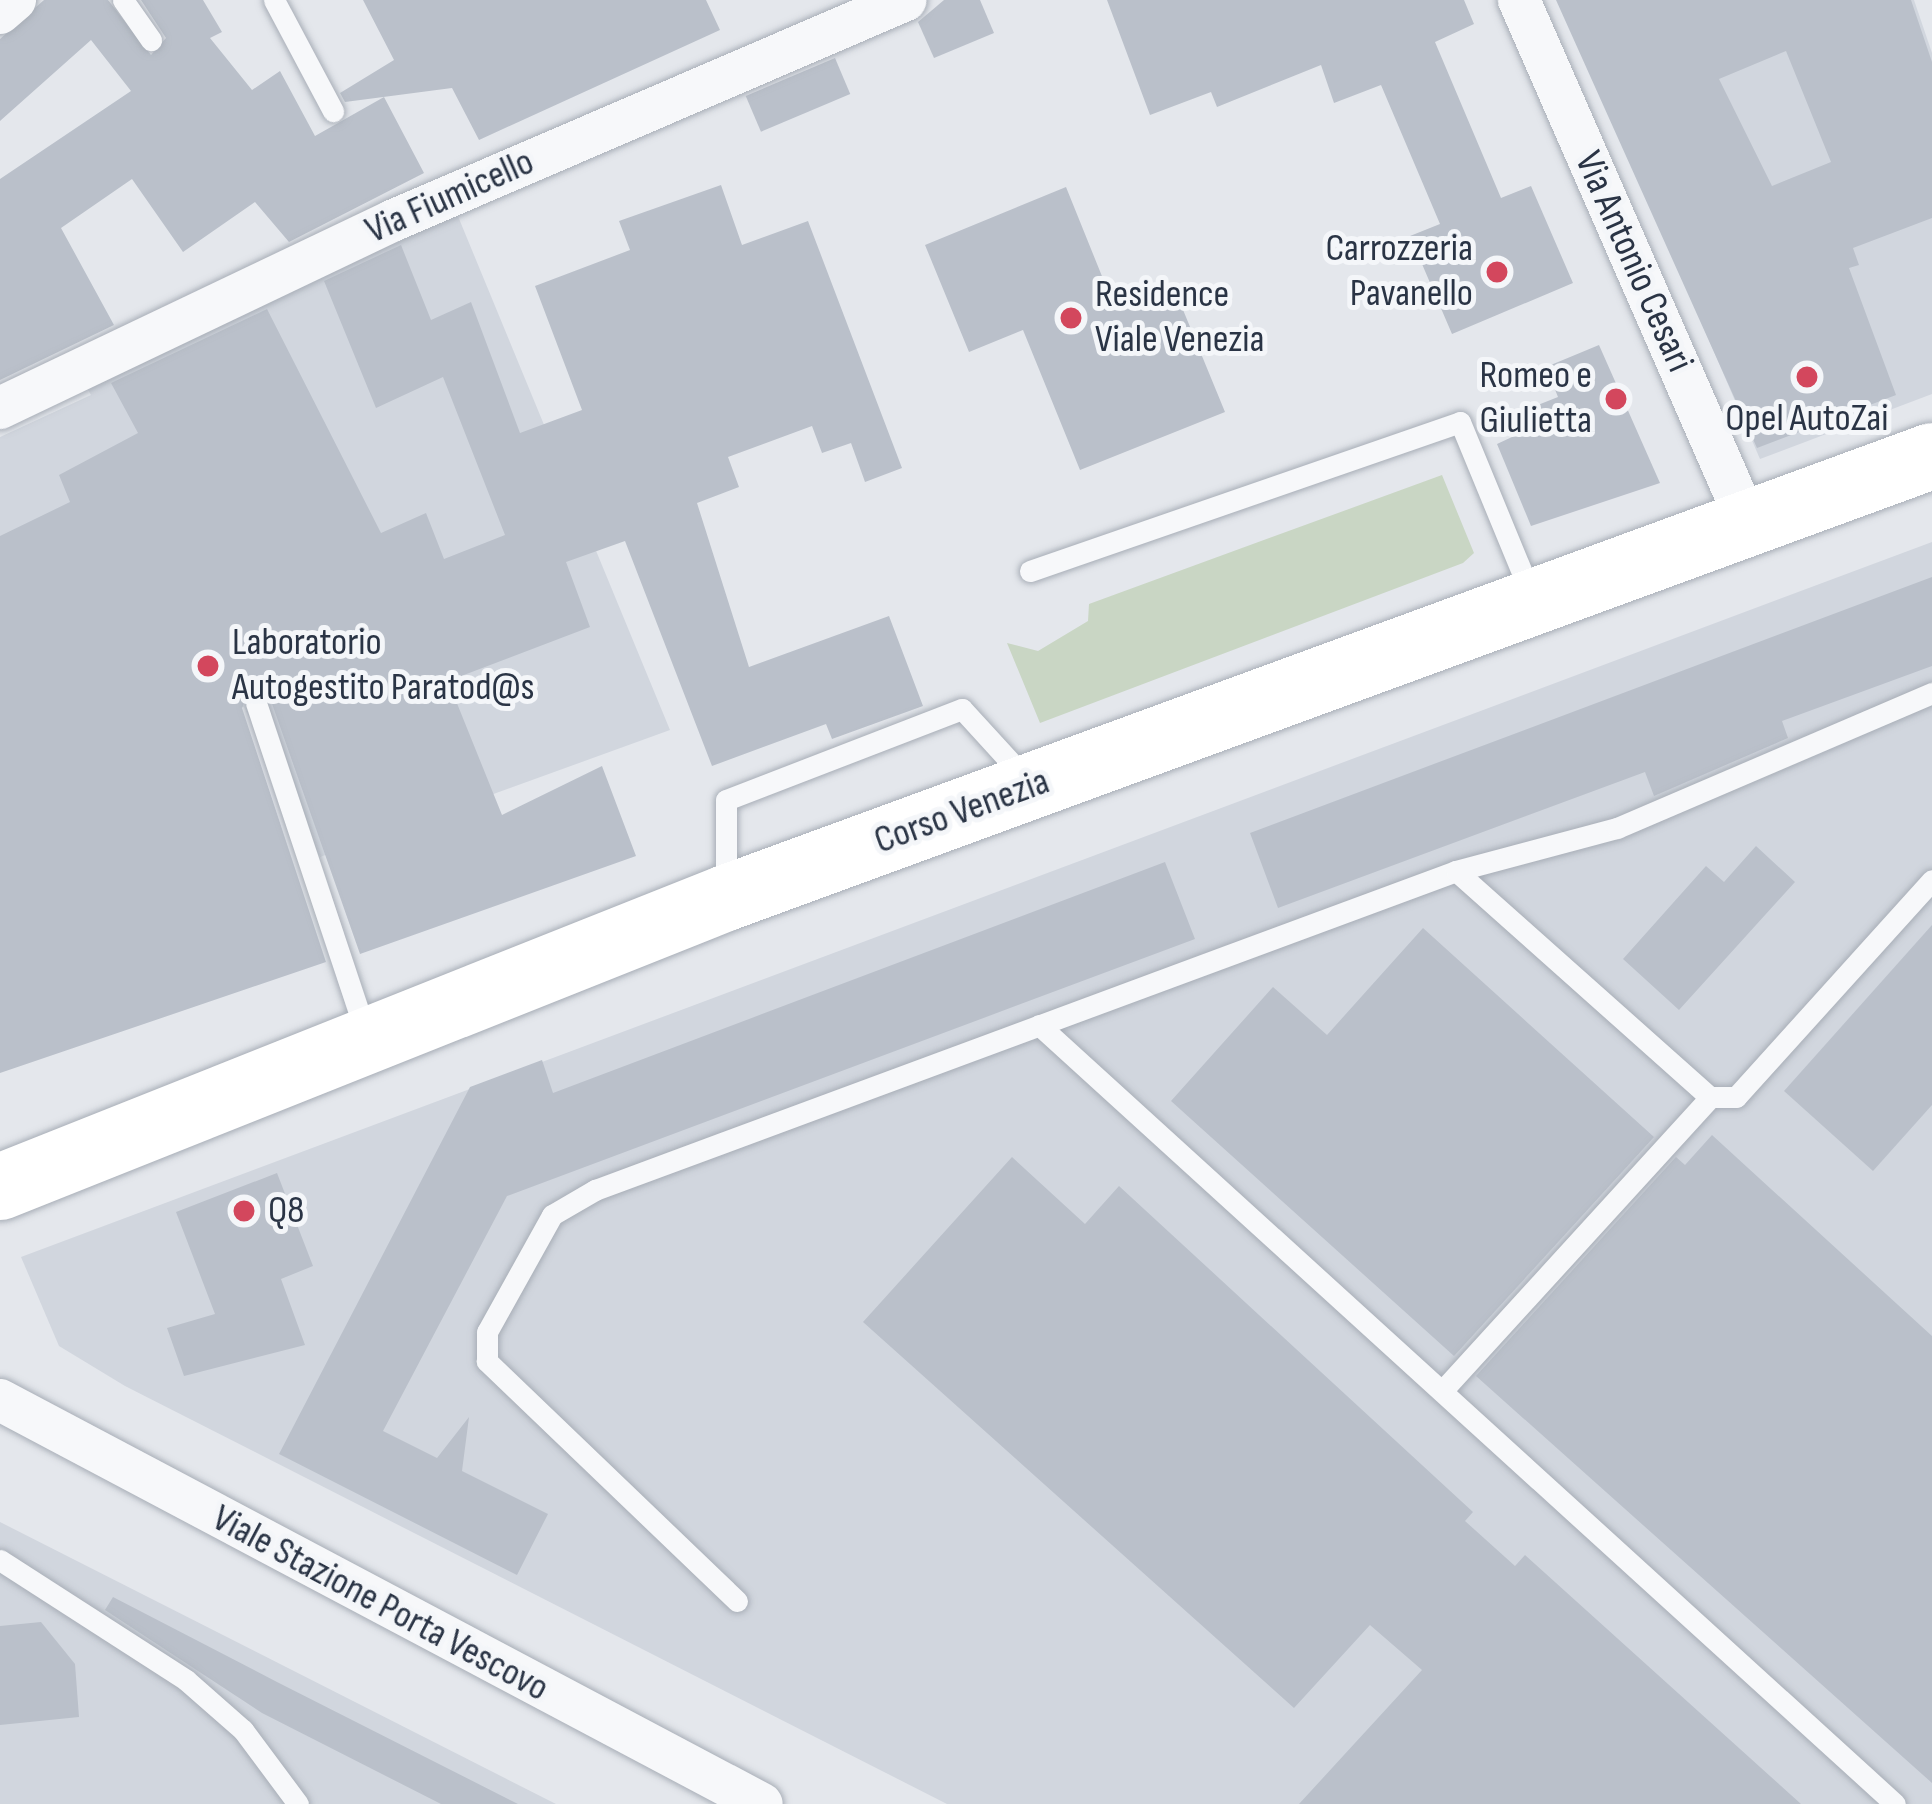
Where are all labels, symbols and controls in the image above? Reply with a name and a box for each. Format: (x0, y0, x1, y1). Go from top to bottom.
street label: Via Fiumicello (359, 139, 541, 255)
street label: Via Antonio Cesari (1564, 145, 1702, 379)
place label: Carrozzeria Pavanello (1326, 227, 1473, 318)
marker: Carrozzeria Pavanello (1484, 259, 1510, 285)
place label: Residence Viale Venezia (1095, 273, 1265, 364)
marker: Residence Viale Venezia (1058, 305, 1084, 331)
place label: Romeo e Giulietta (1479, 354, 1592, 445)
marker: Opel AutoZai (1794, 364, 1820, 390)
marker: Romeo e Giulietta (1603, 386, 1629, 412)
place label: Opel AutoZai (1725, 396, 1889, 442)
place label: Laboratorio Autogestito Paratod@s (232, 621, 535, 712)
marker: Laboratorio Autogestito Paratod@s (195, 653, 221, 679)
street label: Corso Venezia (868, 759, 1056, 865)
place label: Q8 (268, 1188, 304, 1234)
marker: Q8 (231, 1198, 257, 1224)
street label: Viale Stazione Porta Vescovo (204, 1496, 556, 1712)

